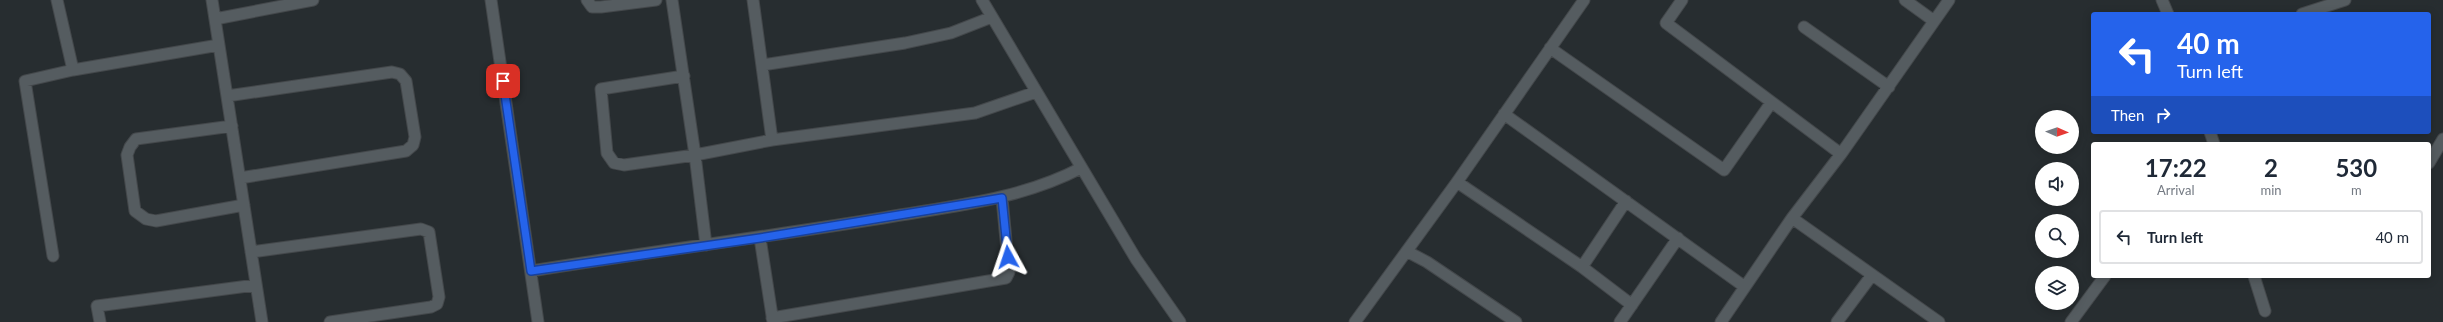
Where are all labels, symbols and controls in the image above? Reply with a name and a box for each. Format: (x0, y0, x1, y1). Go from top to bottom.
text: 40 m (2177, 26, 2240, 60)
icon: left (2111, 28, 2163, 80)
text: Turn left (2177, 60, 2243, 82)
pin (486, 64, 520, 98)
icon: arrive (492, 70, 514, 92)
icon: right (2152, 104, 2174, 126)
text: Then (2111, 106, 2144, 124)
north arrow (2035, 110, 2079, 154)
map controls (2035, 110, 2079, 310)
text: 17:22 (2145, 153, 2207, 182)
text: 2 (2264, 153, 2278, 182)
text: 530 (2335, 153, 2377, 182)
button: sound (2035, 162, 2079, 206)
text: Arrival (2157, 182, 2194, 198)
text: min (2261, 182, 2282, 198)
text: m (2351, 182, 2362, 198)
button: search (2035, 214, 2079, 258)
icon: left (2113, 226, 2135, 248)
text: Turn left (2147, 228, 2203, 246)
text: 40 m (2375, 228, 2409, 246)
position arrow (987, 236, 1029, 278)
button: layers (2035, 266, 2079, 310)

